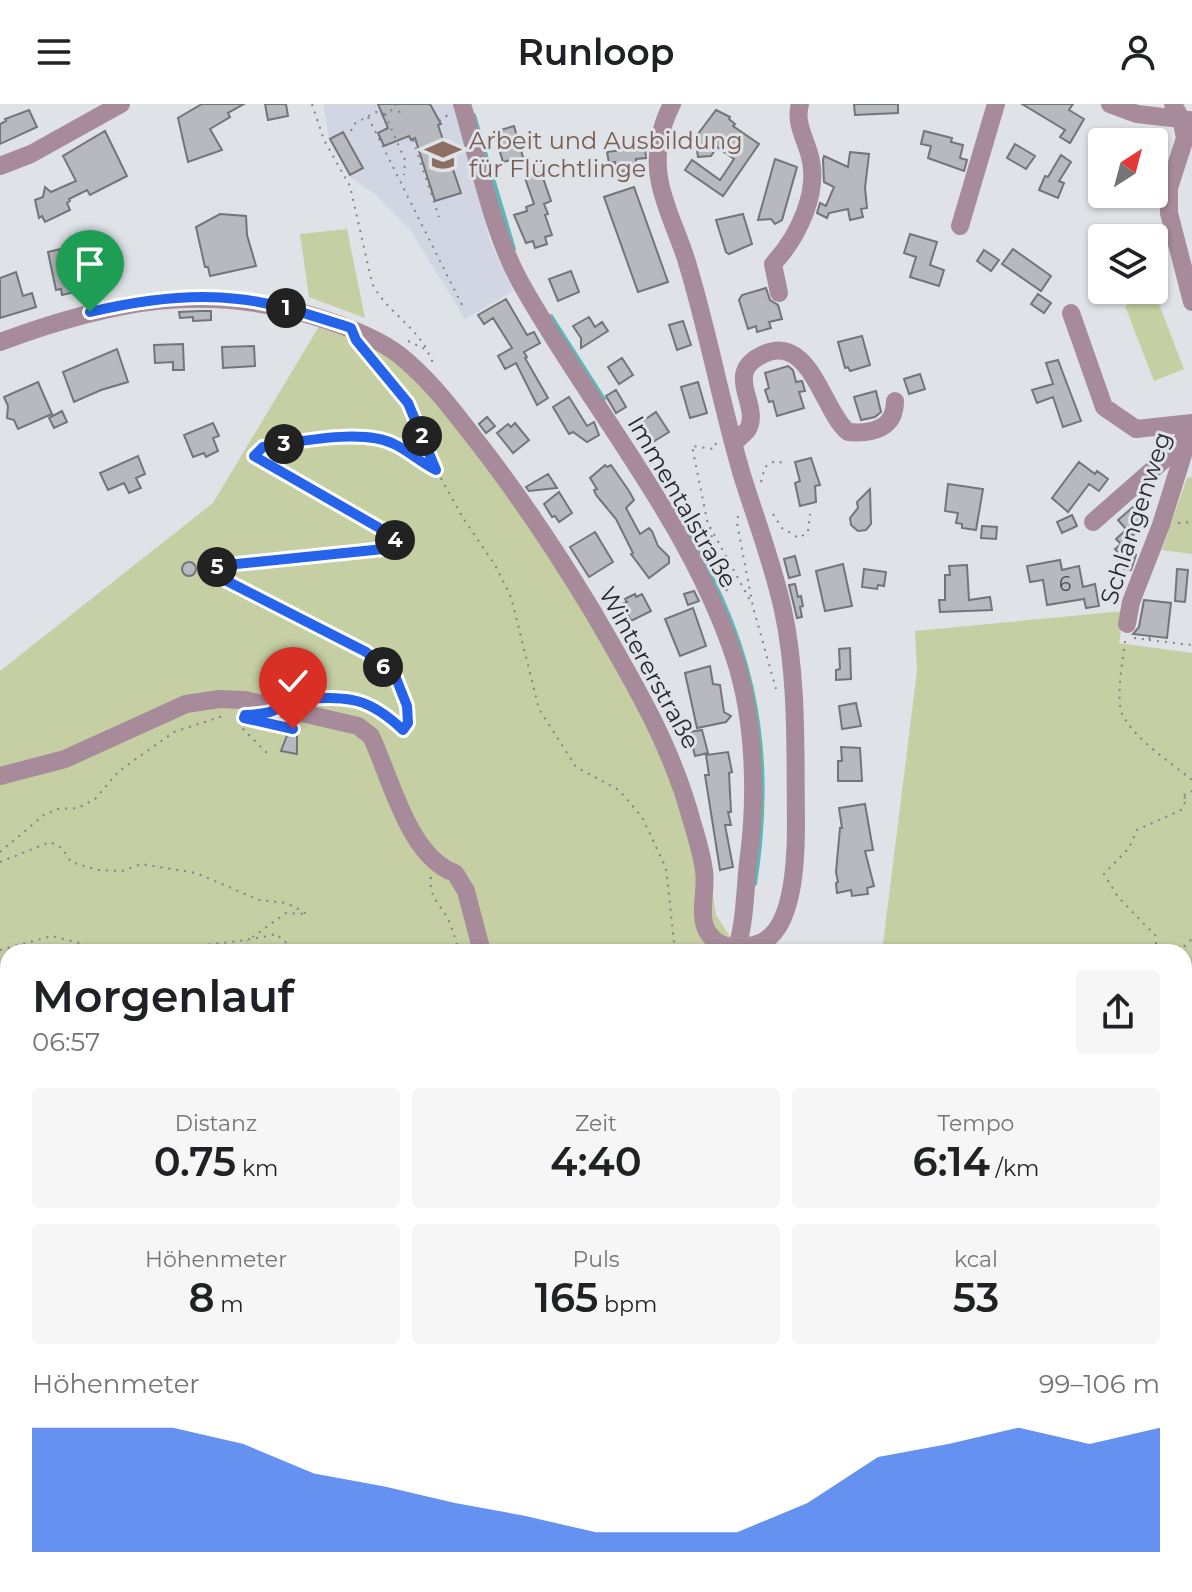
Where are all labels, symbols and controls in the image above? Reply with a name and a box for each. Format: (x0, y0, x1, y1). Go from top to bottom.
icon: menu (32, 30, 76, 74)
text: Runloop (517, 30, 675, 74)
icon: person (1116, 30, 1160, 74)
place label: Arbeit und Ausbildung für Flüchtlinge (469, 126, 743, 183)
north arrow (1088, 128, 1168, 208)
map controls (1088, 128, 1168, 304)
school or university icon: Arbeit und Ausbildung für Flüchtlinge (424, 136, 462, 174)
button: layers (1088, 224, 1168, 304)
pin (56, 230, 124, 312)
icon: arrive (68, 242, 112, 286)
pin: 1 (266, 288, 306, 328)
text: 1 (282, 294, 290, 321)
street label: Immentalstraße (621, 411, 743, 593)
pin: 2 (402, 416, 442, 456)
text: 2 (416, 422, 428, 449)
pin: 3 (264, 424, 304, 464)
street label: Schlangenweg (1094, 428, 1177, 608)
text: 3 (277, 430, 291, 457)
pin: 4 (375, 520, 415, 560)
text: 4 (387, 526, 403, 553)
pin: 5 (197, 547, 237, 587)
text: 5 (210, 553, 224, 580)
house number: 6 (1059, 572, 1071, 596)
street label: Wintererstraße (593, 582, 706, 754)
pin (259, 647, 327, 729)
pin: 6 (363, 647, 403, 687)
text: 6 (376, 653, 390, 680)
icon: check (271, 659, 315, 703)
text: Morgenlauf (32, 969, 294, 1023)
button: share (1076, 970, 1160, 1054)
text: 06:57 (32, 1026, 100, 1058)
text: Distanz (175, 1110, 257, 1137)
text: Zeit (575, 1110, 617, 1137)
text: Tempo (938, 1110, 1014, 1137)
text: 0.75 (154, 1137, 236, 1186)
text: 4:40 (550, 1137, 642, 1186)
text: 6:14 (913, 1137, 990, 1186)
text: km (236, 1155, 278, 1182)
text: /km (990, 1155, 1039, 1182)
text: Höhenmeter (145, 1246, 287, 1273)
text: Puls (572, 1246, 620, 1273)
text: kcal (954, 1246, 998, 1273)
text: 8 (188, 1273, 214, 1322)
text: 165 (535, 1273, 598, 1322)
text: 53 (953, 1273, 999, 1322)
text: m (214, 1291, 244, 1318)
text: bpm (598, 1291, 657, 1318)
text: Höhenmeter (32, 1368, 200, 1400)
text: 99–106 m (1039, 1368, 1160, 1400)

